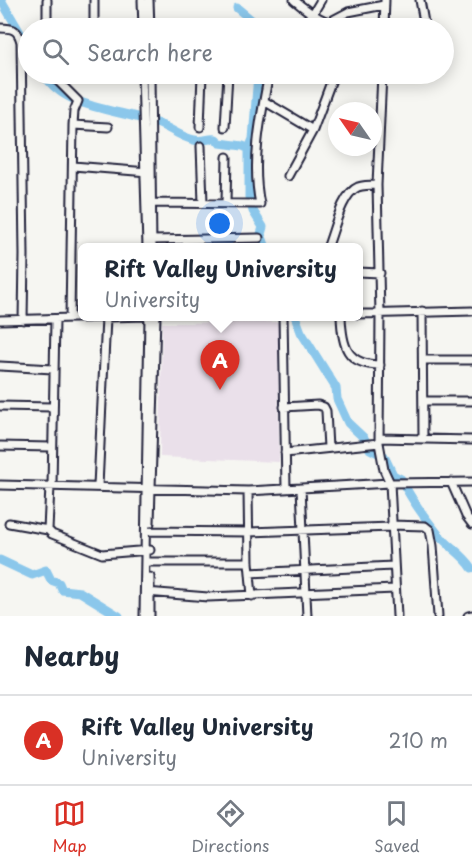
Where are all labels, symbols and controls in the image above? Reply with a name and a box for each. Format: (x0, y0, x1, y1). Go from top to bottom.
search box (18, 18, 454, 84)
icon: search (39, 35, 72, 68)
text: Search here (87, 35, 213, 68)
north arrow (328, 102, 382, 156)
your location (205, 209, 234, 238)
popup (78, 243, 363, 321)
text: Rift Valley University (104, 251, 337, 284)
text: University (104, 284, 200, 314)
pin: A (200, 340, 240, 390)
text: Nearby (24, 636, 119, 675)
text: Rift Valley University (81, 709, 314, 742)
text: A (36, 725, 51, 755)
text: 210 m (389, 725, 448, 755)
text: University (81, 742, 177, 772)
tab: Map (52, 797, 87, 857)
tab: Directions (191, 797, 269, 857)
tab: Saved (374, 797, 420, 857)

